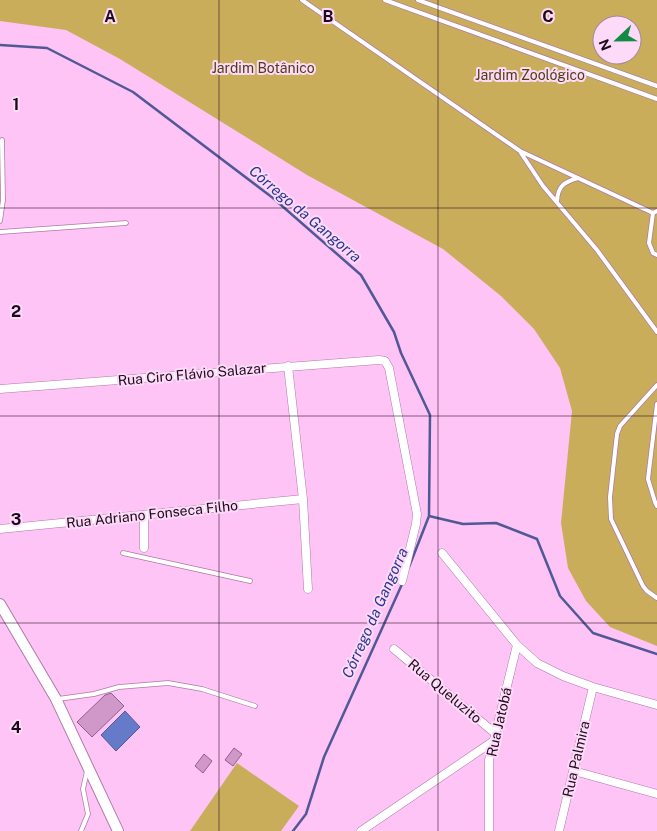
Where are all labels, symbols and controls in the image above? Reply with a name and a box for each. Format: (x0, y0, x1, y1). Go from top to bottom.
text: A (104, 7, 116, 26)
text: B (323, 7, 334, 26)
text: C (542, 7, 554, 26)
north arrow (592, 15, 642, 65)
text: N (595, 37, 614, 53)
park label: Jardim Botânico (211, 60, 315, 76)
park label: Jardim Zoológico (475, 67, 585, 83)
text: 1 (13, 95, 19, 114)
water label: Córrego da Gangorra (246, 162, 365, 265)
text: 2 (11, 302, 21, 321)
street label: Rua Ciro Flávio Salazar (117, 360, 267, 388)
street label: Rua Adriano Fonseca Filho (65, 497, 239, 531)
text: 3 (11, 510, 21, 529)
water label: Córrego da Gangorra (338, 545, 411, 681)
street label: Rua Queluzito (405, 656, 485, 726)
street label: Rua Jatobá (483, 686, 515, 758)
text: 4 (11, 718, 22, 737)
street label: Rua Palmira (559, 719, 593, 799)

